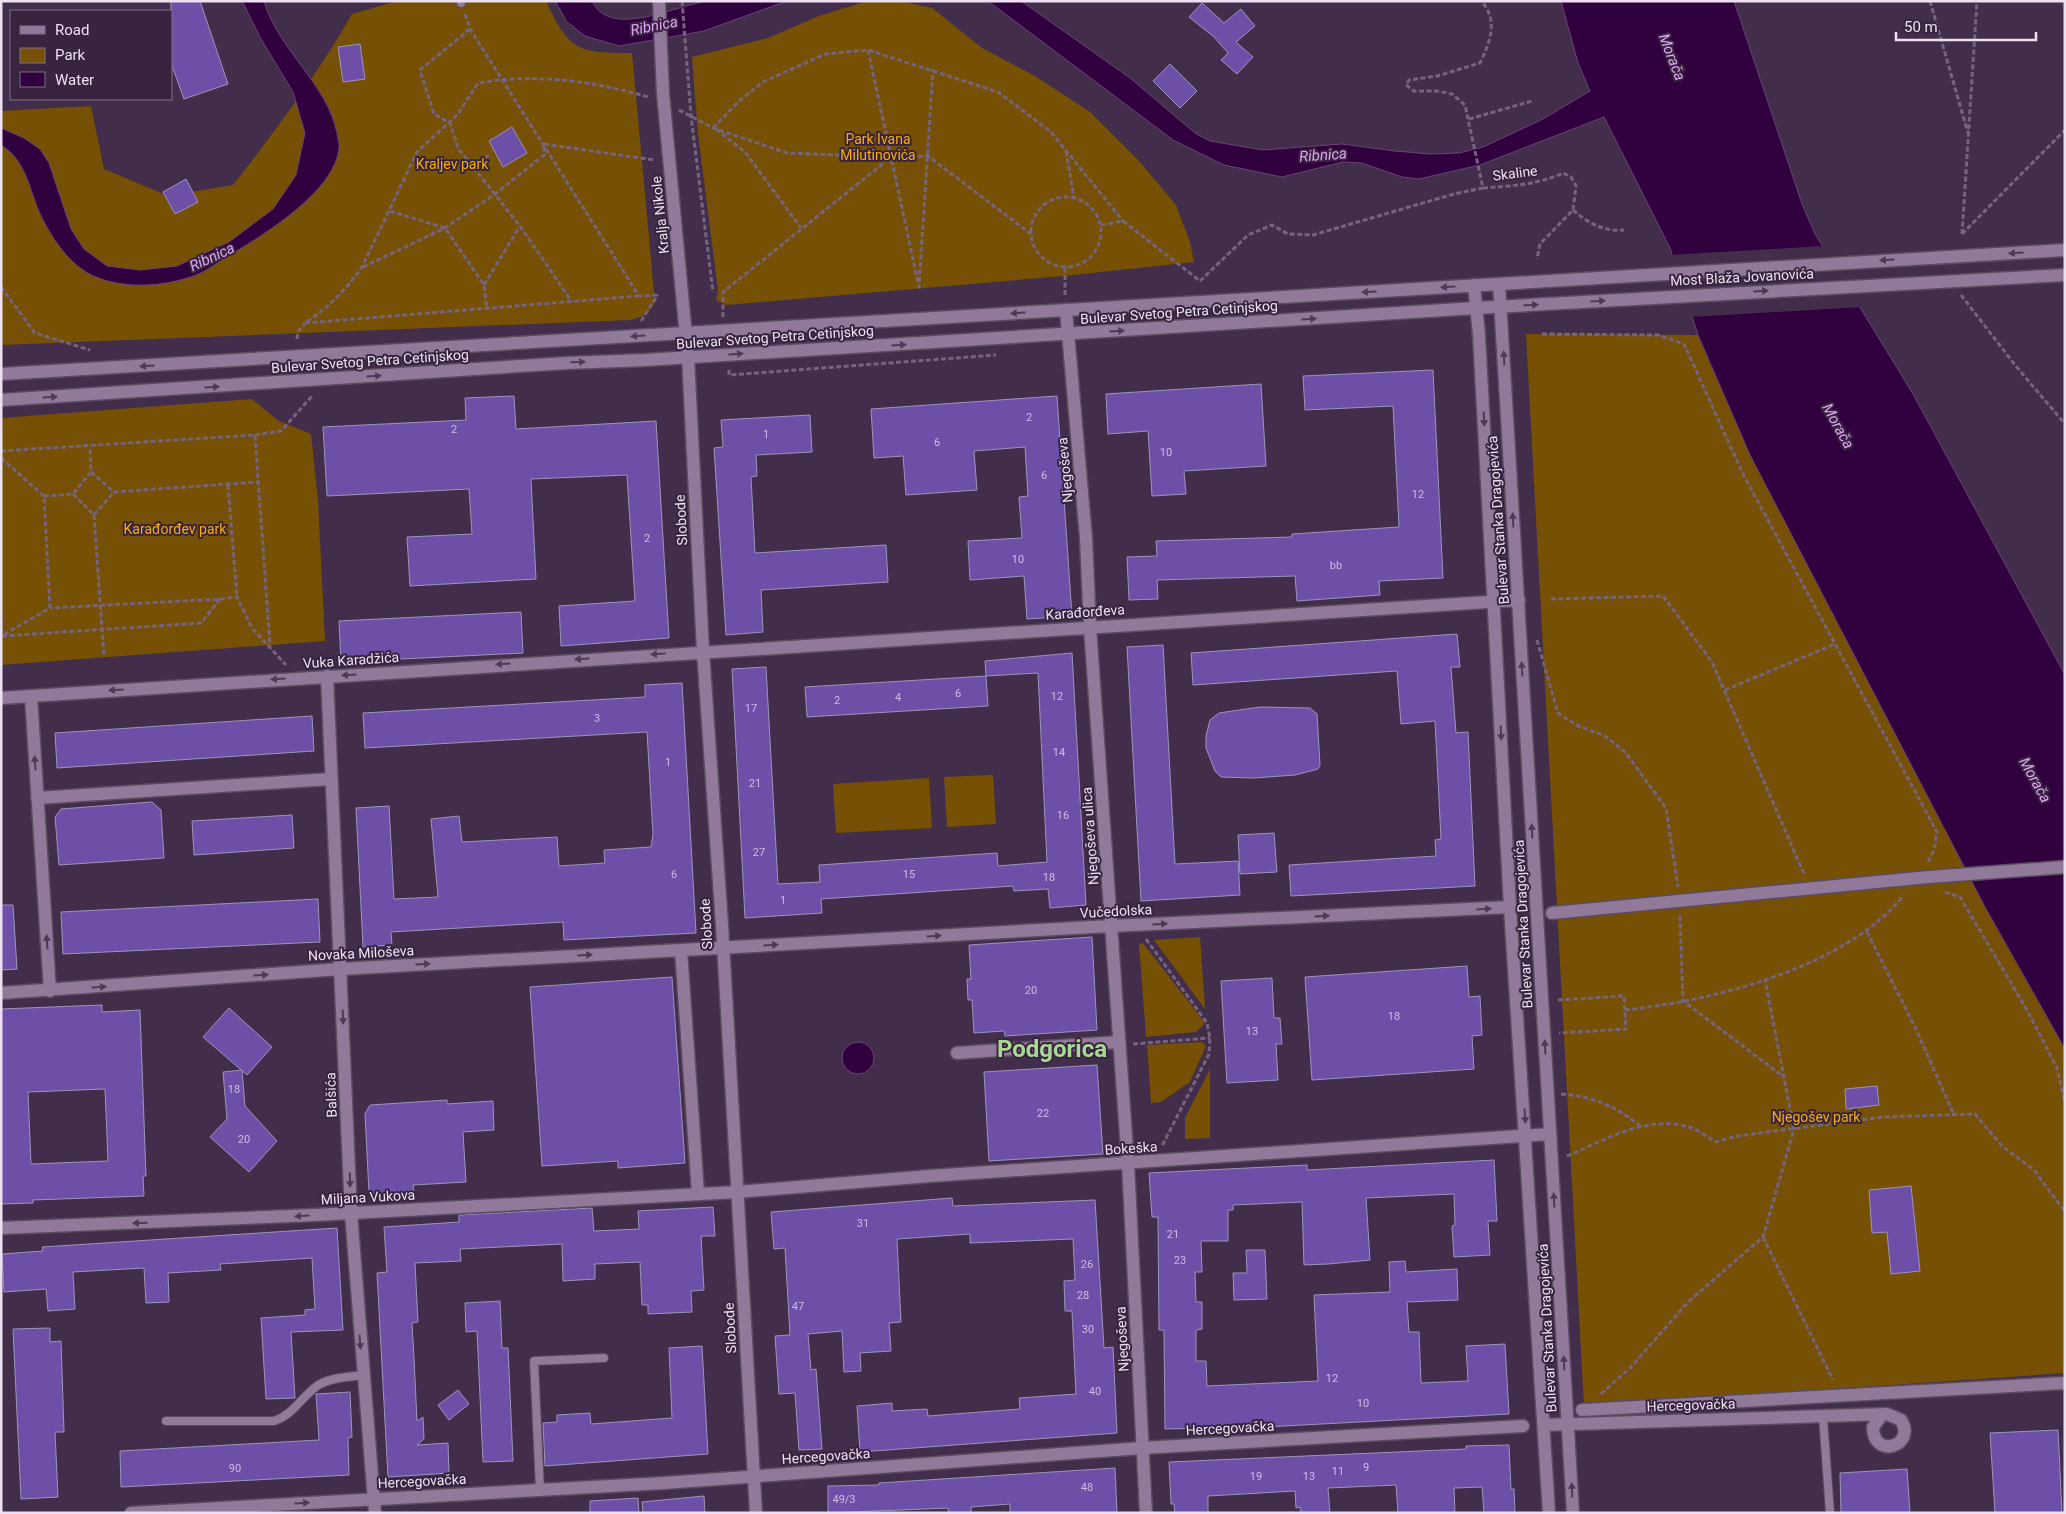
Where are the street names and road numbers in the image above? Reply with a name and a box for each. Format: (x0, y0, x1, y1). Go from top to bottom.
street label: Skaline (1492, 162, 1538, 184)
street label: Kralja Nikole (648, 175, 672, 255)
street label: Most Blaža Jovanovića (1670, 265, 1814, 289)
street label: Bulevar Svetog Petra Cetinjskog (1080, 297, 1278, 327)
street label: Bulevar Svetog Petra Cetinjskog (676, 322, 874, 352)
street label: Bulevar Svetog Petra Cetinjskog (271, 346, 469, 376)
street label: Bulevar Stanka Dragojevića (1484, 435, 1512, 605)
street label: Njegoševa (1054, 437, 1076, 503)
street label: Slobode (672, 494, 690, 546)
street label: Karađorđeva (1045, 601, 1125, 623)
street label: Vuka Karadžića (302, 649, 400, 671)
street label: Njegoševa ulica (1079, 786, 1101, 886)
street label: Bulevar Stanka Dragojevića (1511, 839, 1535, 1009)
street label: Slobode (697, 898, 715, 950)
street label: Vučedolska (1079, 901, 1153, 921)
street label: Novaka Miloševa (308, 942, 414, 964)
street label: Balšića (322, 1072, 340, 1118)
street label: Bokeška (1104, 1138, 1158, 1158)
street label: Miljana Vukova (320, 1187, 416, 1207)
street label: Bulevar Stanka Dragojevića (1535, 1243, 1559, 1413)
street label: Slobode (721, 1302, 739, 1354)
street label: Njegoševa (1112, 1306, 1132, 1372)
street label: Hercegovačka (1646, 1395, 1736, 1415)
street label: Hercegovačka (1185, 1418, 1275, 1438)
street label: Hercegovačka (781, 1445, 871, 1467)
street label: Hercegovačka (377, 1471, 467, 1491)

